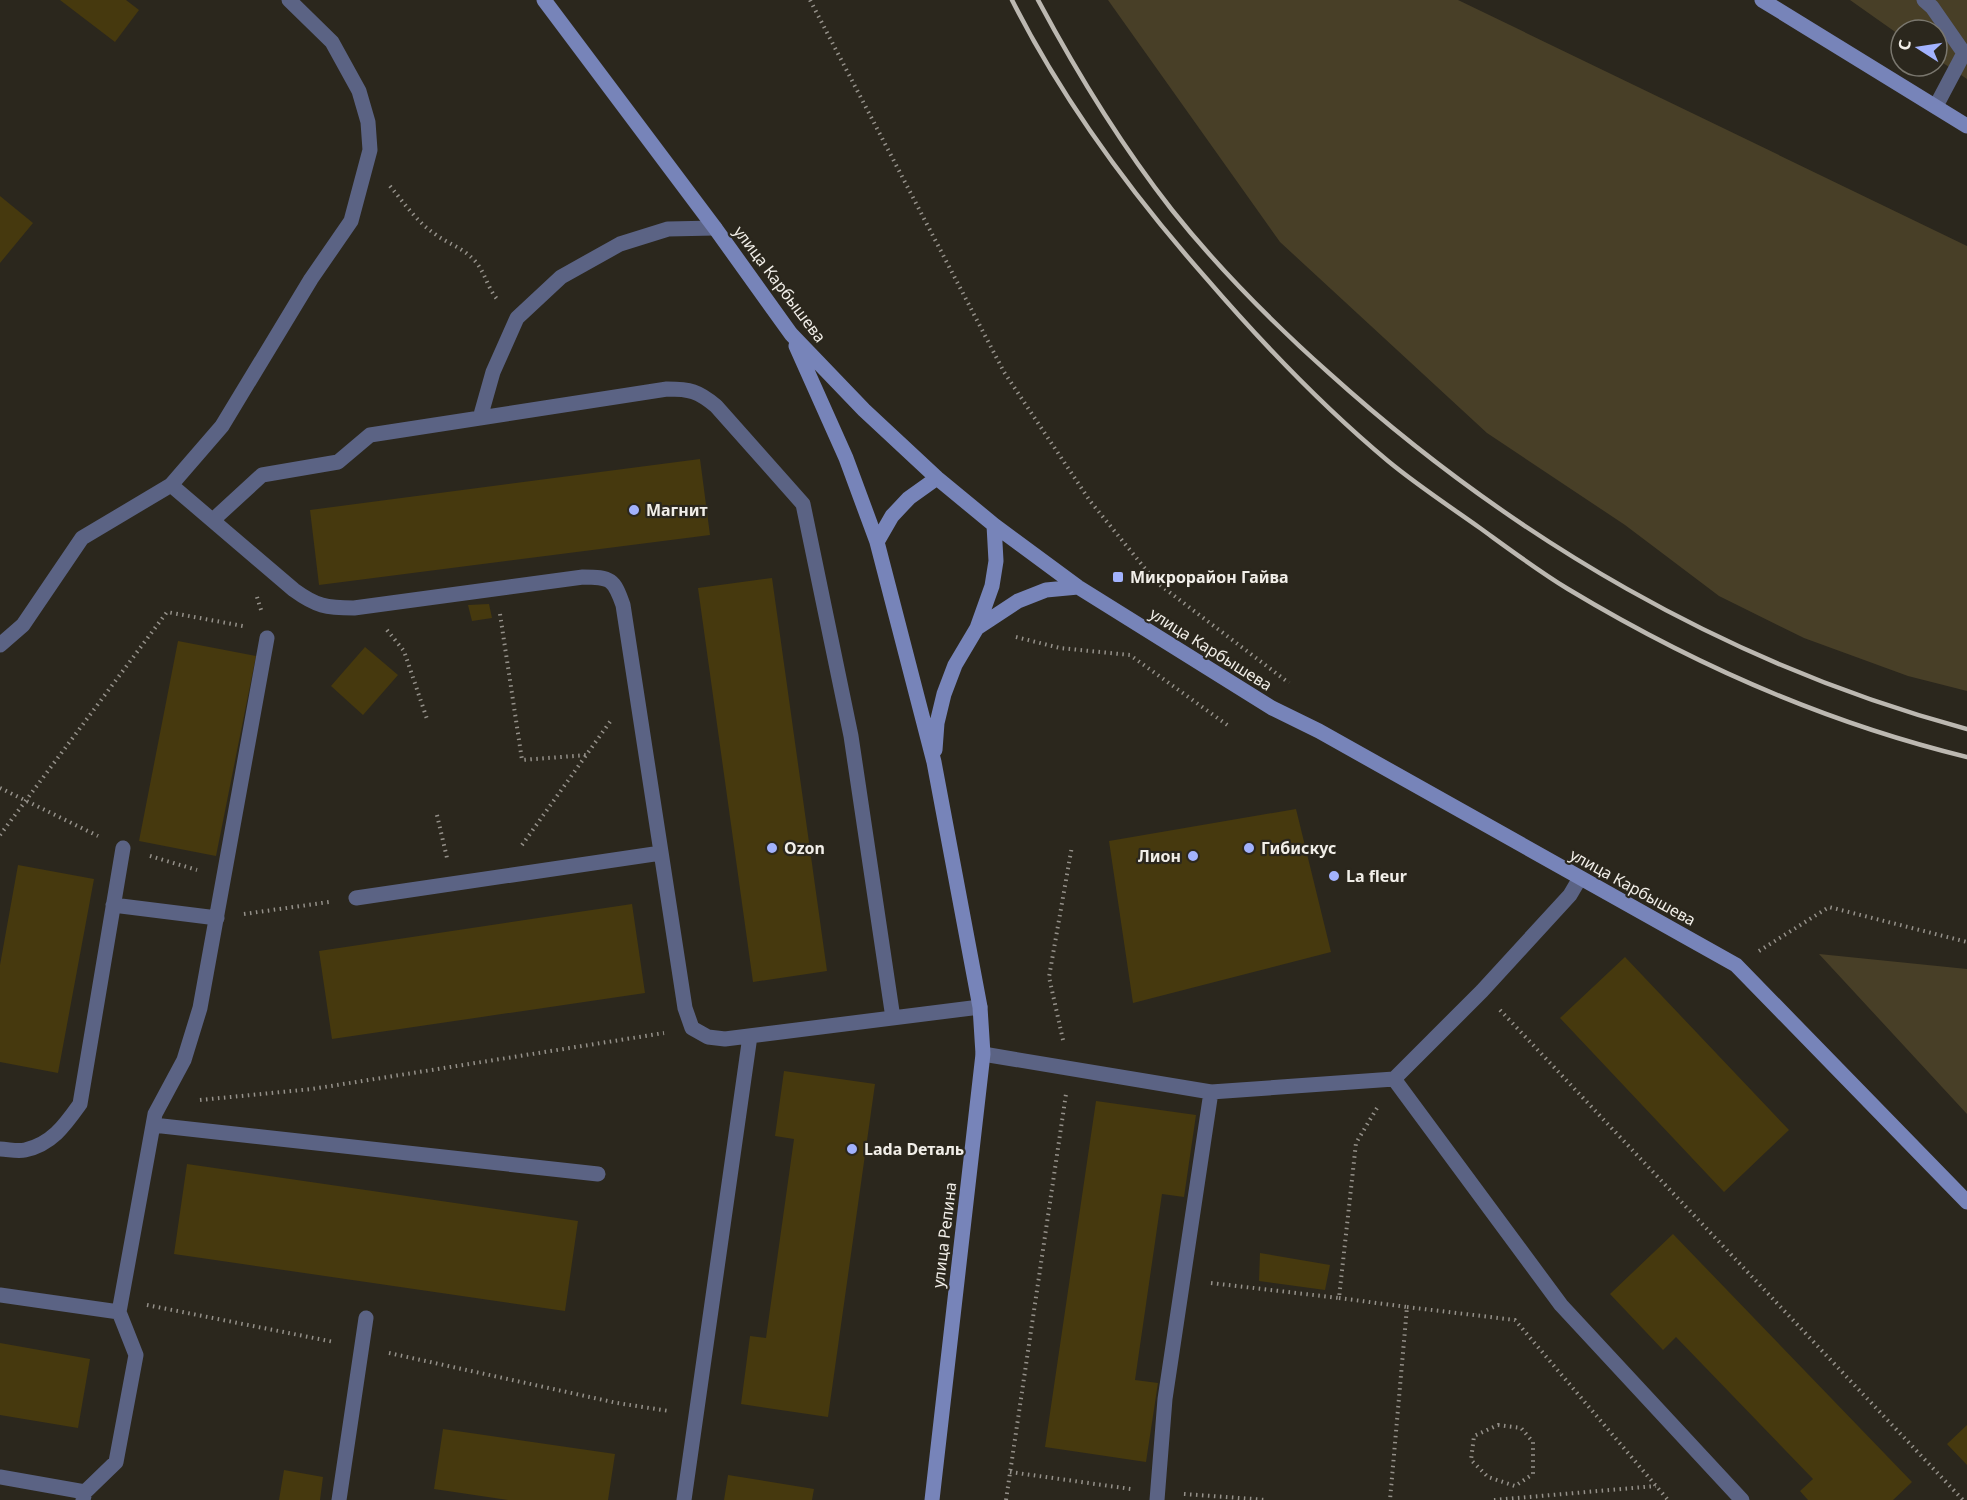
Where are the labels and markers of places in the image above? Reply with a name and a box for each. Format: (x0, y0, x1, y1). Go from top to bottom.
place label: Магнит (646, 499, 708, 521)
marker: Магнит (627, 503, 641, 517)
place label: Микрорайон Гайва (1130, 566, 1289, 588)
marker: Микрорайон Гайва (1111, 570, 1125, 584)
place label: Ozon (784, 837, 825, 859)
place label: Гибискус (1261, 837, 1336, 859)
marker: Ozon (765, 841, 779, 855)
marker: Гибискус (1242, 841, 1256, 855)
place label: Лион (1138, 845, 1181, 867)
marker: Лион (1186, 849, 1200, 863)
place label: La fleur (1346, 865, 1407, 887)
marker: La fleur (1327, 869, 1341, 883)
place label: Lada Dеталь (864, 1138, 964, 1160)
marker: Lada Dеталь (845, 1142, 859, 1156)

